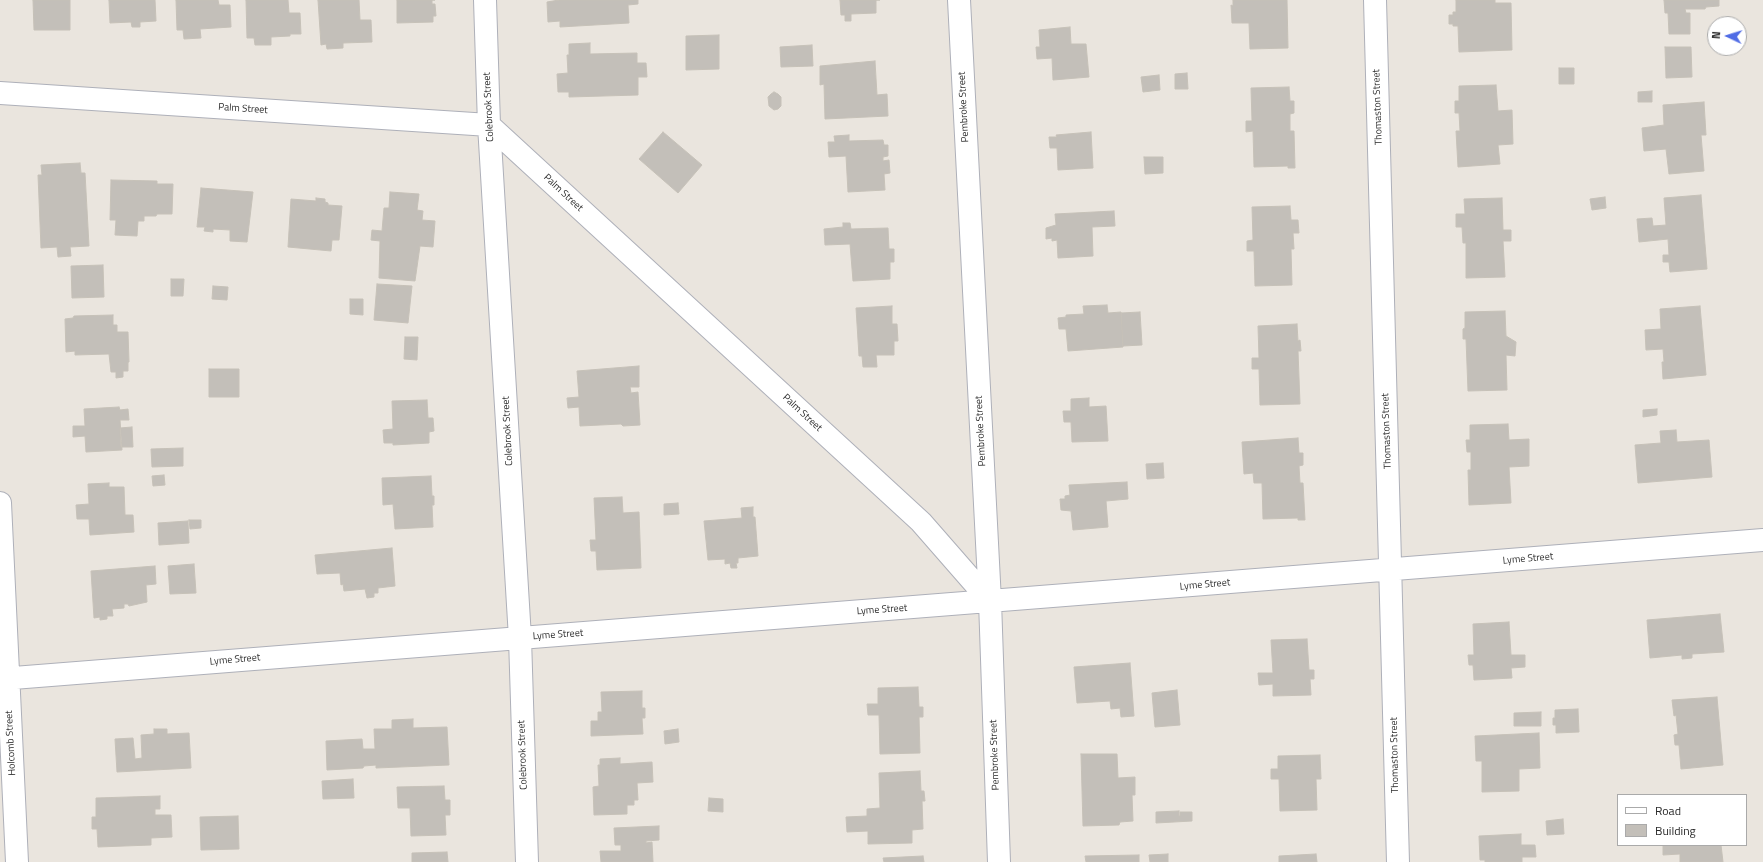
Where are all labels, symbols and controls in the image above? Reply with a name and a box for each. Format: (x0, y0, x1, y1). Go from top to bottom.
north arrow (1707, 16, 1747, 56)
text: N (1708, 31, 1724, 40)
street label: Thomaston Street (1371, 69, 1385, 145)
street label: Pembroke Street (956, 71, 972, 143)
street label: Colebrook Street (481, 72, 497, 142)
street label: Palm Street (218, 101, 268, 117)
street label: Palm Street (541, 172, 585, 214)
street label: Palm Street (780, 392, 824, 434)
street label: Thomaston Street (1380, 393, 1394, 469)
street label: Pembroke Street (973, 395, 989, 467)
street label: Colebrook Street (500, 396, 516, 466)
street label: Lyme Street (1502, 551, 1554, 567)
street label: Lyme Street (1179, 577, 1231, 593)
street label: Lyme Street (856, 602, 908, 618)
street label: Lyme Street (532, 627, 584, 643)
street label: Lyme Street (209, 652, 261, 668)
street label: Holcomb Street (3, 710, 19, 776)
street label: Thomaston Street (1388, 717, 1402, 793)
street label: Pembroke Street (988, 719, 1002, 791)
street label: Colebrook Street (516, 720, 530, 790)
legend (1617, 794, 1747, 846)
text: Road (1655, 801, 1681, 820)
text: Building (1655, 821, 1696, 840)

